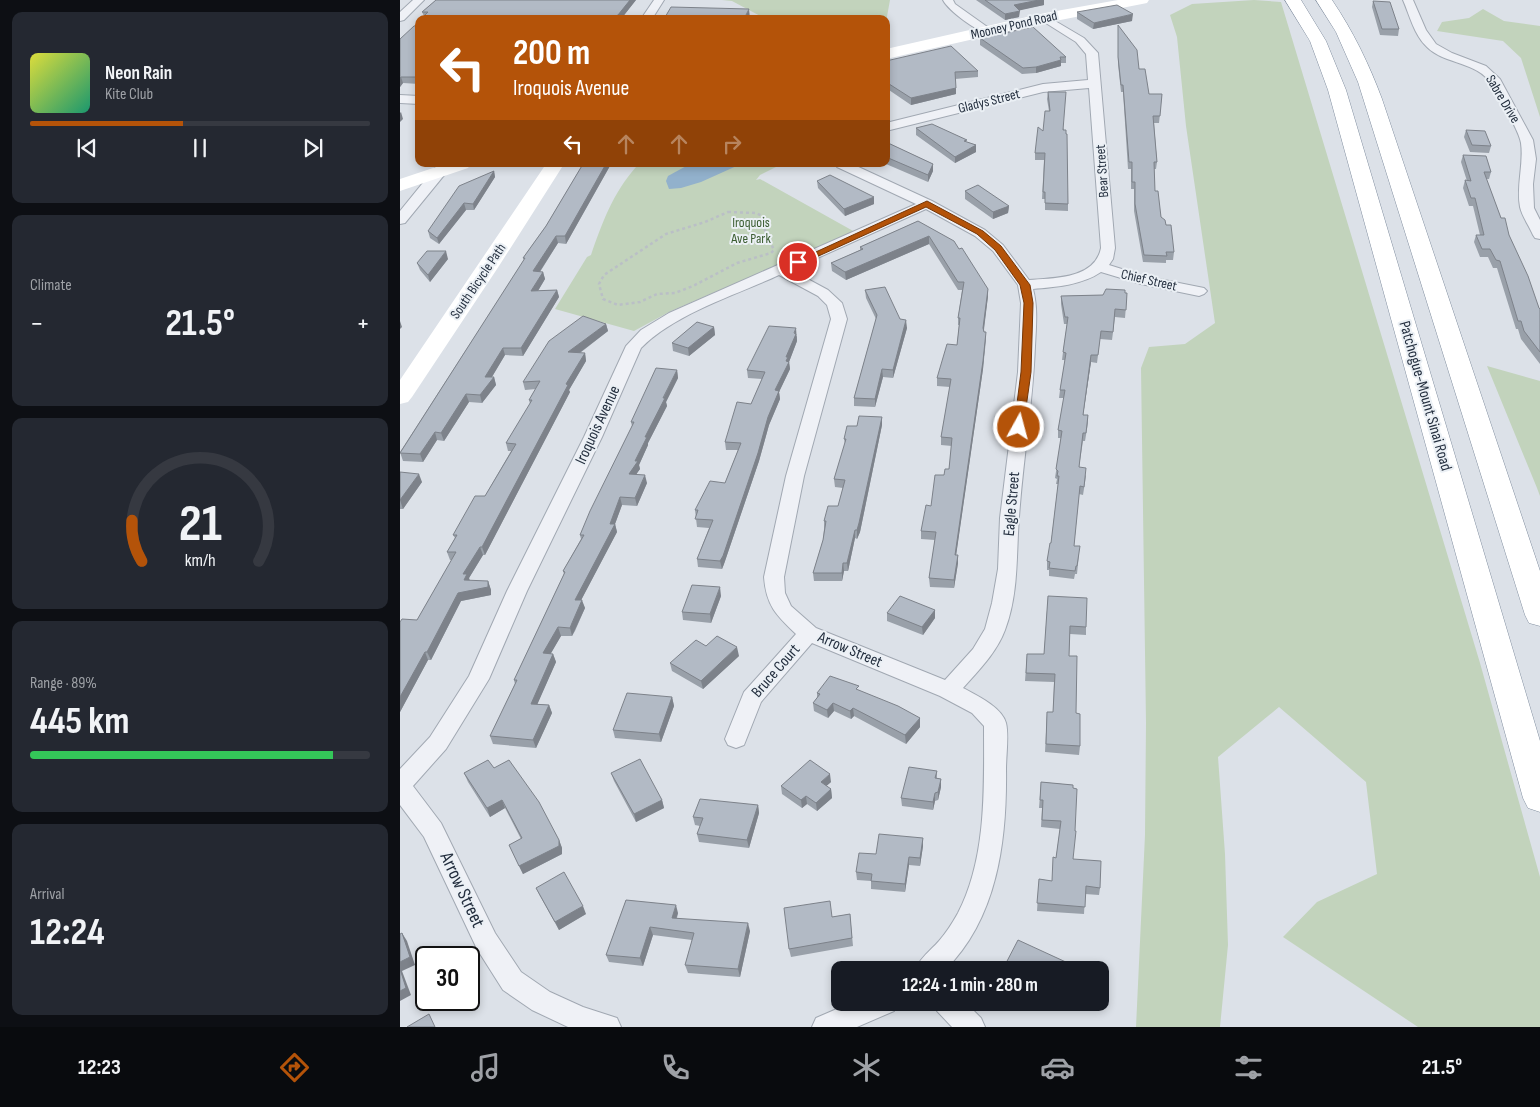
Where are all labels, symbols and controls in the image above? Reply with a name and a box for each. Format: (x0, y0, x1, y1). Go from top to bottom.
street label: Mooney Pond Road (969, 7, 1059, 43)
text: 200 m (513, 32, 590, 75)
icon: left (430, 35, 495, 100)
text: Neon Rain (105, 62, 172, 85)
street label: Sabre Drive (1482, 72, 1524, 126)
text: Iroquois Avenue (513, 75, 629, 102)
text: Kite Club (105, 85, 153, 104)
street label: Gladys Street (956, 85, 1022, 117)
icon: left (559, 130, 587, 158)
icon: ahead (612, 130, 640, 158)
icon: ahead (665, 130, 693, 158)
icon: right (718, 130, 746, 158)
icon: previous (73, 134, 101, 162)
icon: pause (186, 134, 214, 162)
icon: next (299, 134, 327, 162)
street label: Bear Street (1092, 144, 1112, 198)
park label: Iroquois Ave Park (730, 214, 771, 247)
street label: South Bicycle Path (447, 240, 509, 322)
pin (777, 241, 819, 283)
icon: arrive (784, 248, 812, 276)
street label: Chief Street (1119, 265, 1179, 295)
text: Climate (30, 276, 72, 295)
text: 21.5° (165, 301, 235, 346)
text: − (30, 307, 44, 340)
text: + (356, 307, 370, 340)
street label: Patchogue-Mount Sinai Road (1395, 319, 1455, 473)
street label: Iroquois Avenue (572, 383, 624, 467)
position arrow (992, 400, 1044, 452)
street label: Eagle Street (1000, 471, 1024, 537)
text: 21 (178, 493, 222, 556)
text: km/h (185, 550, 215, 571)
street label: Arrow Street (814, 628, 885, 672)
street label: Bruce Court (748, 640, 804, 702)
text: Range · 89% (30, 674, 97, 693)
text: 445 km (30, 699, 129, 744)
street label: Arrow Street (434, 848, 490, 932)
text: Arrival (30, 885, 64, 904)
text: 12:24 (30, 910, 105, 955)
speed limit sign: 30 (415, 946, 480, 1011)
text: 12:24 · 1 min · 280 m (902, 974, 1038, 997)
icon: directions (277, 1050, 312, 1085)
icon: music (468, 1050, 503, 1085)
icon: phone (658, 1050, 693, 1085)
icon: climate (849, 1050, 884, 1085)
icon: car (1040, 1050, 1075, 1085)
icon: filters (1231, 1050, 1266, 1085)
text: 12:23 (78, 1054, 121, 1081)
text: 21.5° (1422, 1054, 1462, 1081)

